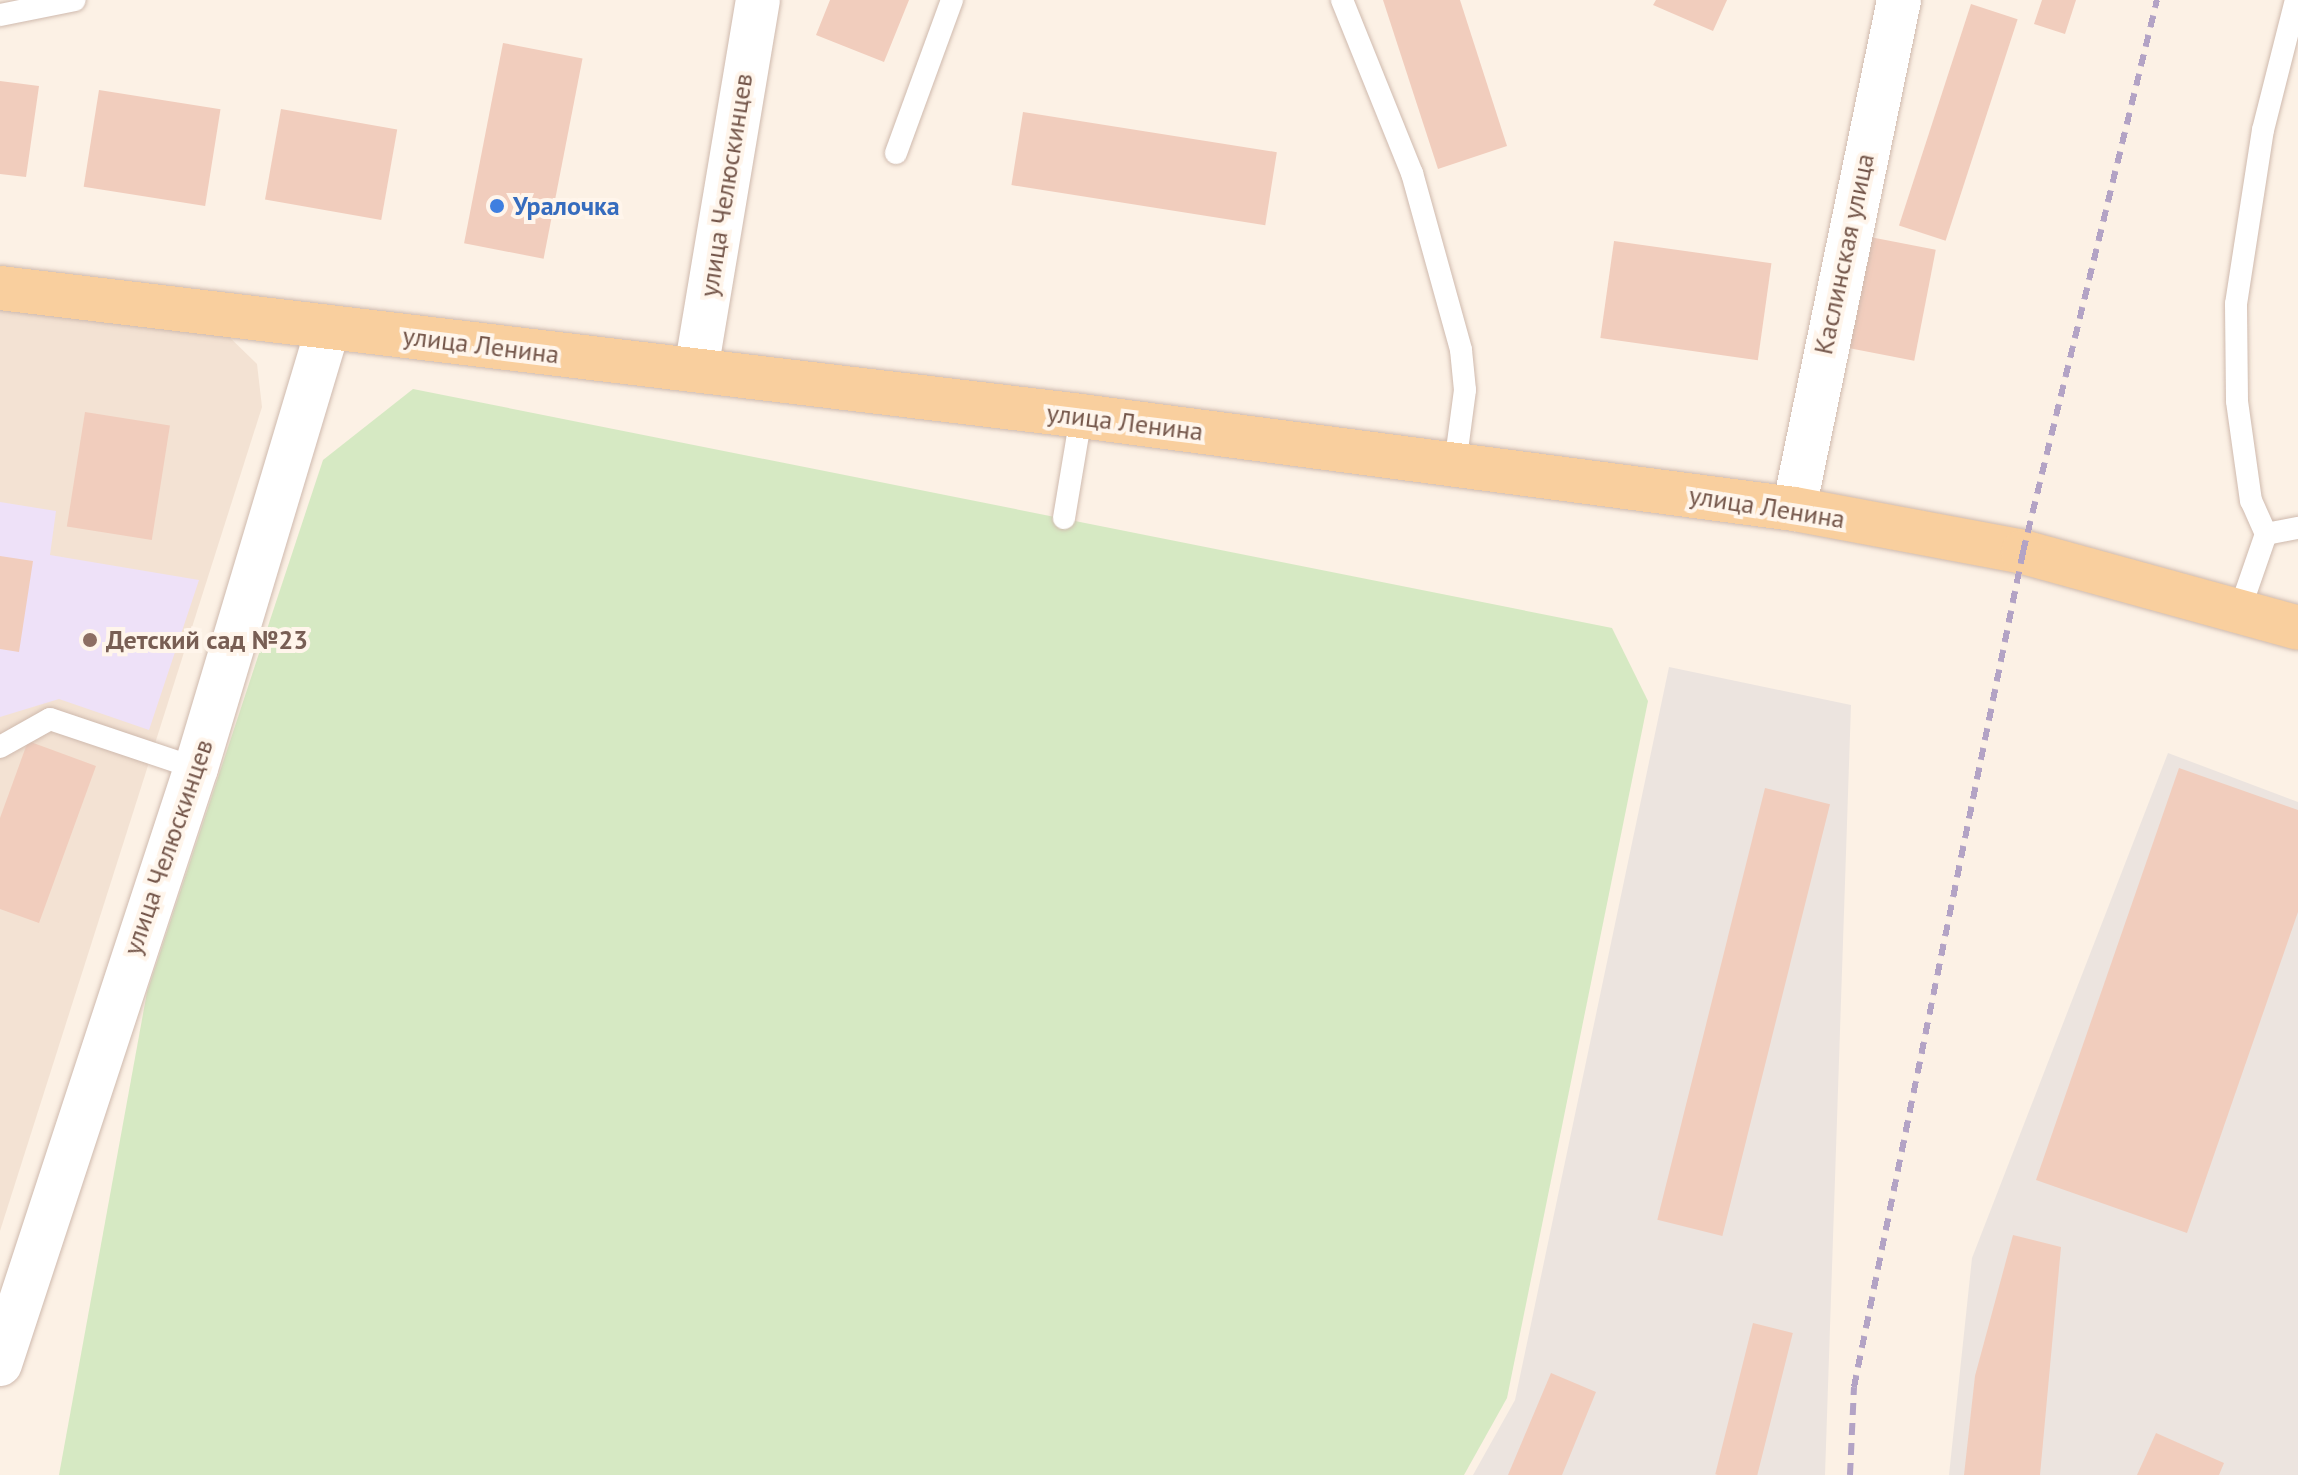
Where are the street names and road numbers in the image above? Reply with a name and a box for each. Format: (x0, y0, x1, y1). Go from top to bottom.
street label: улица Челюскинцев (693, 71, 759, 299)
street label: Каслинская улица (1808, 151, 1880, 357)
street label: улица Ленина (401, 320, 561, 370)
street label: улица Ленина (1045, 397, 1205, 447)
street label: улица Ленина (1687, 479, 1847, 535)
street label: улица Челюскинцев (116, 735, 220, 959)

